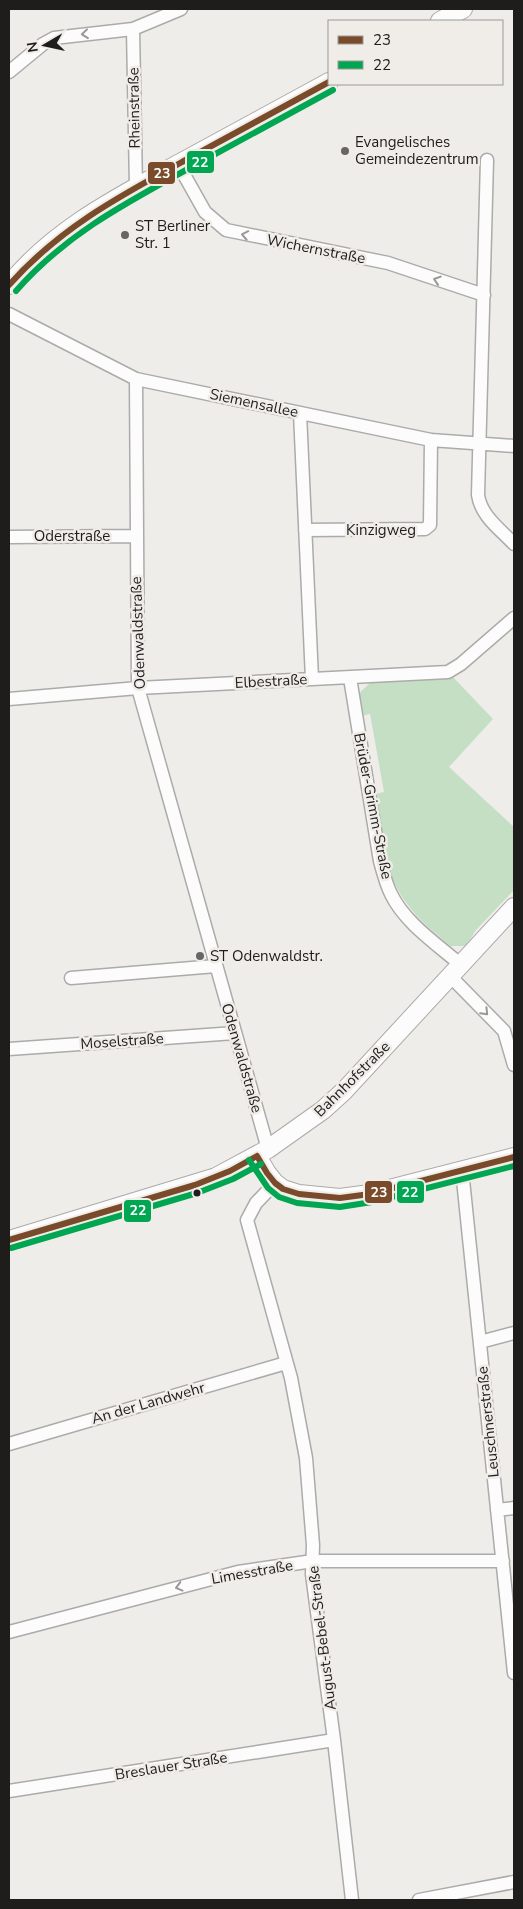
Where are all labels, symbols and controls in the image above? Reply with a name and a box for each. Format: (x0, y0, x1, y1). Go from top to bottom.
north arrow (20, 20, 70, 70)
legend (328, 20, 503, 85)
one-way arrow (80, 28, 88, 39)
text: 23 (373, 30, 391, 50)
text: N (22, 40, 43, 54)
text: 22 (373, 55, 391, 75)
street label: Rheinstraße (123, 67, 145, 149)
place label: Evangelisches Gemeindezentrum (355, 132, 479, 169)
marker: Evangelisches Gemeindezentrum (339, 145, 351, 157)
line badge: 22 (186, 150, 215, 174)
text: 22 (192, 153, 208, 172)
line badge: 23 (147, 161, 176, 185)
text: 23 (154, 164, 170, 183)
place label: ST Berliner Str. 1 (135, 216, 211, 253)
marker: ST Berliner Str. 1 (119, 229, 131, 241)
one-way arrow (241, 230, 250, 240)
street label: Wichernstraße (265, 230, 367, 268)
one-way arrow (434, 275, 442, 285)
street label: Siemensallee (208, 384, 300, 422)
street label: Kinzigweg (346, 520, 416, 540)
street label: Oderstraße (34, 526, 110, 546)
street label: Odenwaldstraße (126, 576, 150, 690)
street label: Elbestraße (234, 669, 308, 693)
street label: Brüder-Grimm-Straße (349, 731, 397, 881)
place label: ST Odenwaldstr. (210, 946, 323, 966)
marker: ST Odenwaldstr. (194, 950, 206, 962)
street label: Odenwaldstraße (217, 1001, 267, 1115)
one-way arrow (479, 1006, 488, 1015)
street label: Moselstraße (80, 1028, 164, 1054)
street label: Bahnhofstraße (310, 1037, 394, 1121)
line badge: 23 (364, 1180, 393, 1204)
line badge: 22 (396, 1180, 425, 1204)
text: 23 (371, 1183, 387, 1202)
text: 22 (402, 1183, 418, 1202)
unlabelled marker (192, 1188, 202, 1198)
line badge: 22 (123, 1199, 152, 1223)
text: 22 (130, 1201, 146, 1220)
street label: Leuschnerstraße (472, 1365, 504, 1479)
street label: An der Landwehr (89, 1377, 208, 1429)
street label: Limesstraße (210, 1555, 294, 1589)
street label: August-Bebel-Straße (303, 1565, 341, 1711)
one-way arrow (175, 1581, 184, 1592)
street label: Breslauer Straße (113, 1747, 229, 1785)

